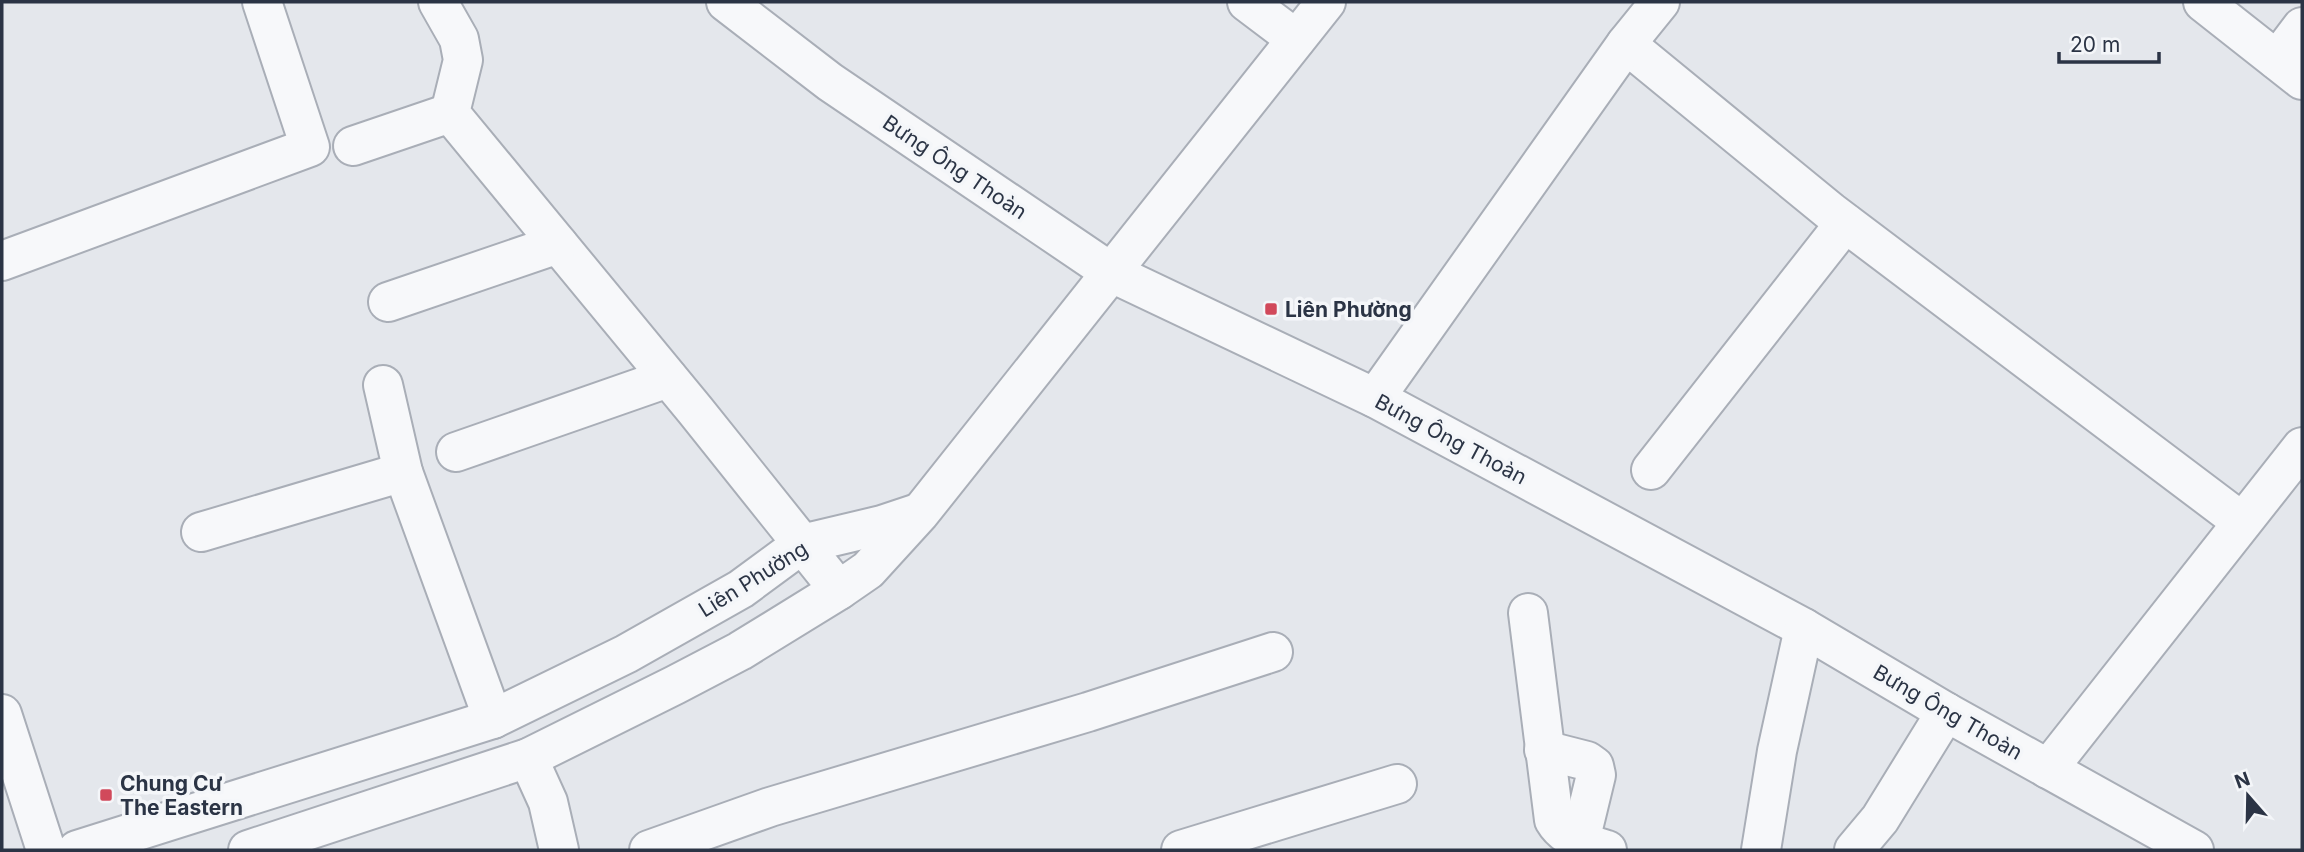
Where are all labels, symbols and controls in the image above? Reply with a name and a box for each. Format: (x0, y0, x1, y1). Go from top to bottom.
scale bar (2059, 21, 2159, 65)
text: 20 m (2070, 32, 2120, 57)
street label: Bưng Ông Thoàn (878, 110, 1032, 224)
place label: Liên Phường (1285, 297, 1412, 322)
marker: Liên Phường (1263, 301, 1279, 317)
street label: Bưng Ông Thoàn (1371, 388, 1531, 490)
street label: Liên Phường (694, 536, 812, 622)
street label: Bưng Ông Thoàn (1869, 659, 2027, 765)
north arrow (2213, 761, 2283, 831)
text: N (2232, 767, 2253, 794)
place label: Chung Cư The Eastern (120, 771, 243, 820)
marker: Chung Cư The Eastern (98, 787, 114, 803)

